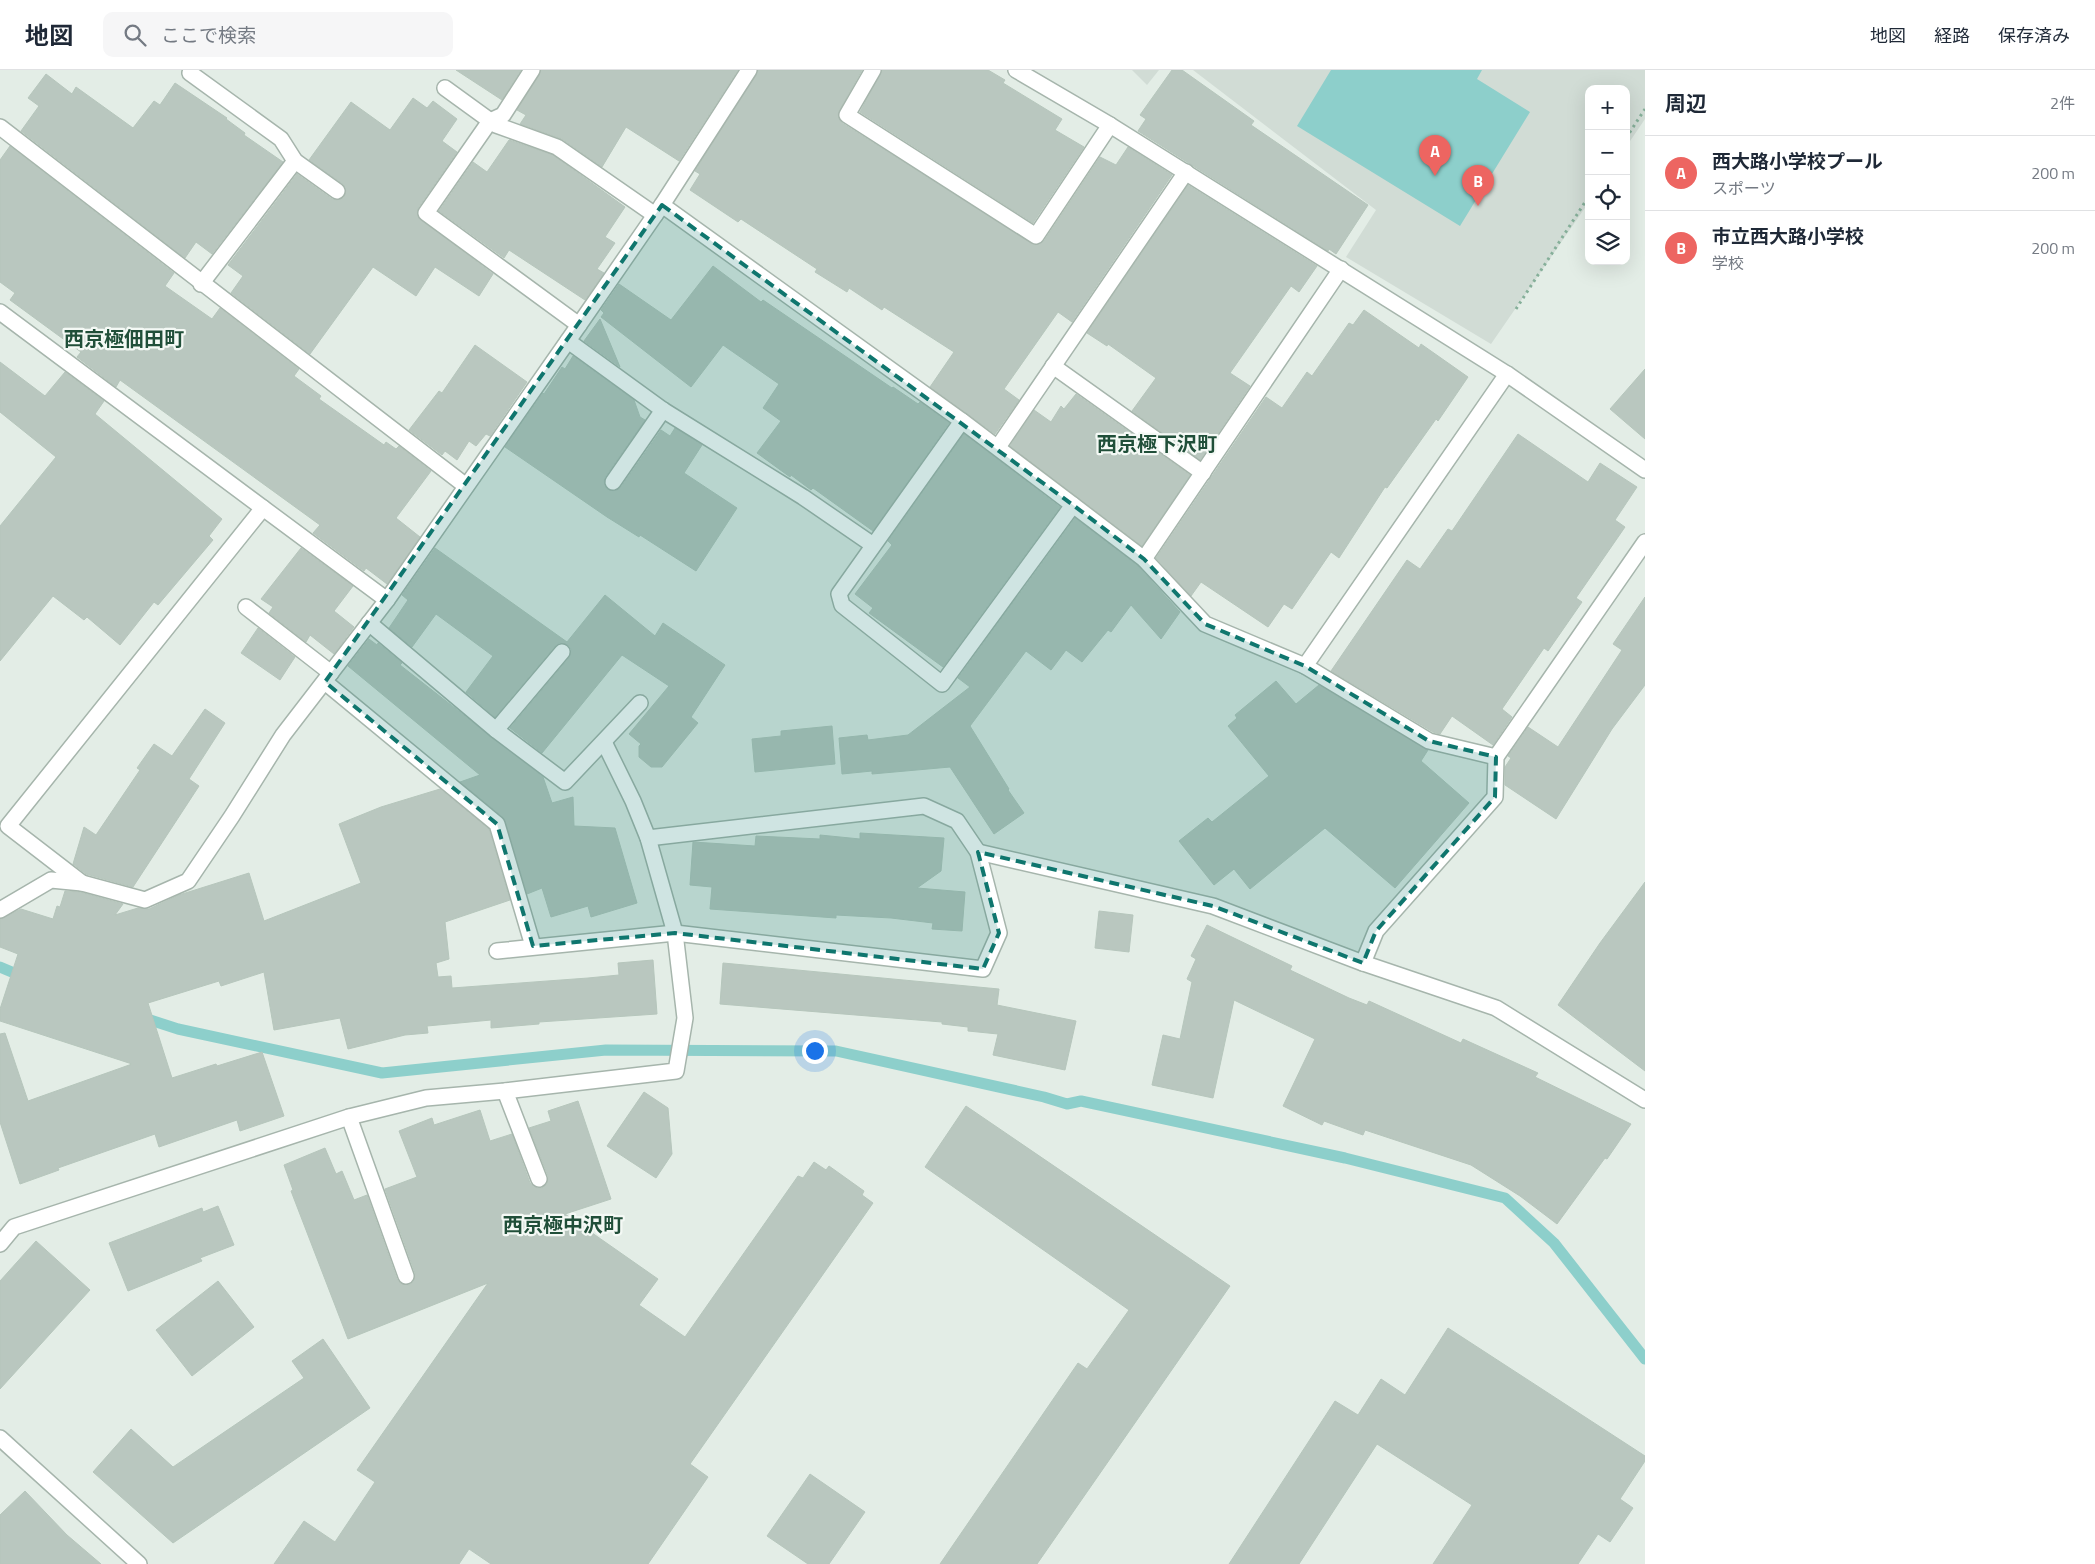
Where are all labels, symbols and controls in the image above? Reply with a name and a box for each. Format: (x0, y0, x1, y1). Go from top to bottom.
search box (103, 12, 453, 57)
text: 地図 (25, 17, 73, 53)
text: ここで検索 (161, 20, 256, 49)
icon: search (121, 21, 149, 49)
text: 地図 (1870, 22, 1906, 49)
text: 経路 (1934, 22, 1970, 49)
text: 保存済み (1998, 22, 2070, 49)
map controls (1585, 85, 1630, 265)
button: + (1585, 85, 1630, 130)
text: 周辺 (1665, 87, 1707, 119)
text: 2件 (2050, 91, 2075, 115)
button: − (1585, 130, 1630, 175)
pin: A (1419, 135, 1451, 176)
text: 西大路小学校プール (1712, 146, 1883, 175)
text: A (1676, 161, 1686, 185)
text: 200 m (2031, 161, 2075, 185)
pin: B (1462, 165, 1494, 206)
button: locate (1585, 175, 1630, 220)
text: スポーツ (1712, 176, 1776, 200)
button: layers (1585, 220, 1630, 265)
text: 市立西大路小学校 (1712, 221, 1864, 250)
text: B (1676, 236, 1686, 260)
text: 200 m (2031, 236, 2075, 260)
text: 学校 (1712, 251, 1744, 275)
district label: 西京極佃田町 (64, 323, 184, 354)
district label: 西京極下沢町 (1097, 428, 1217, 459)
your location (802, 1038, 828, 1064)
district label: 西京極中沢町 (503, 1209, 623, 1240)

